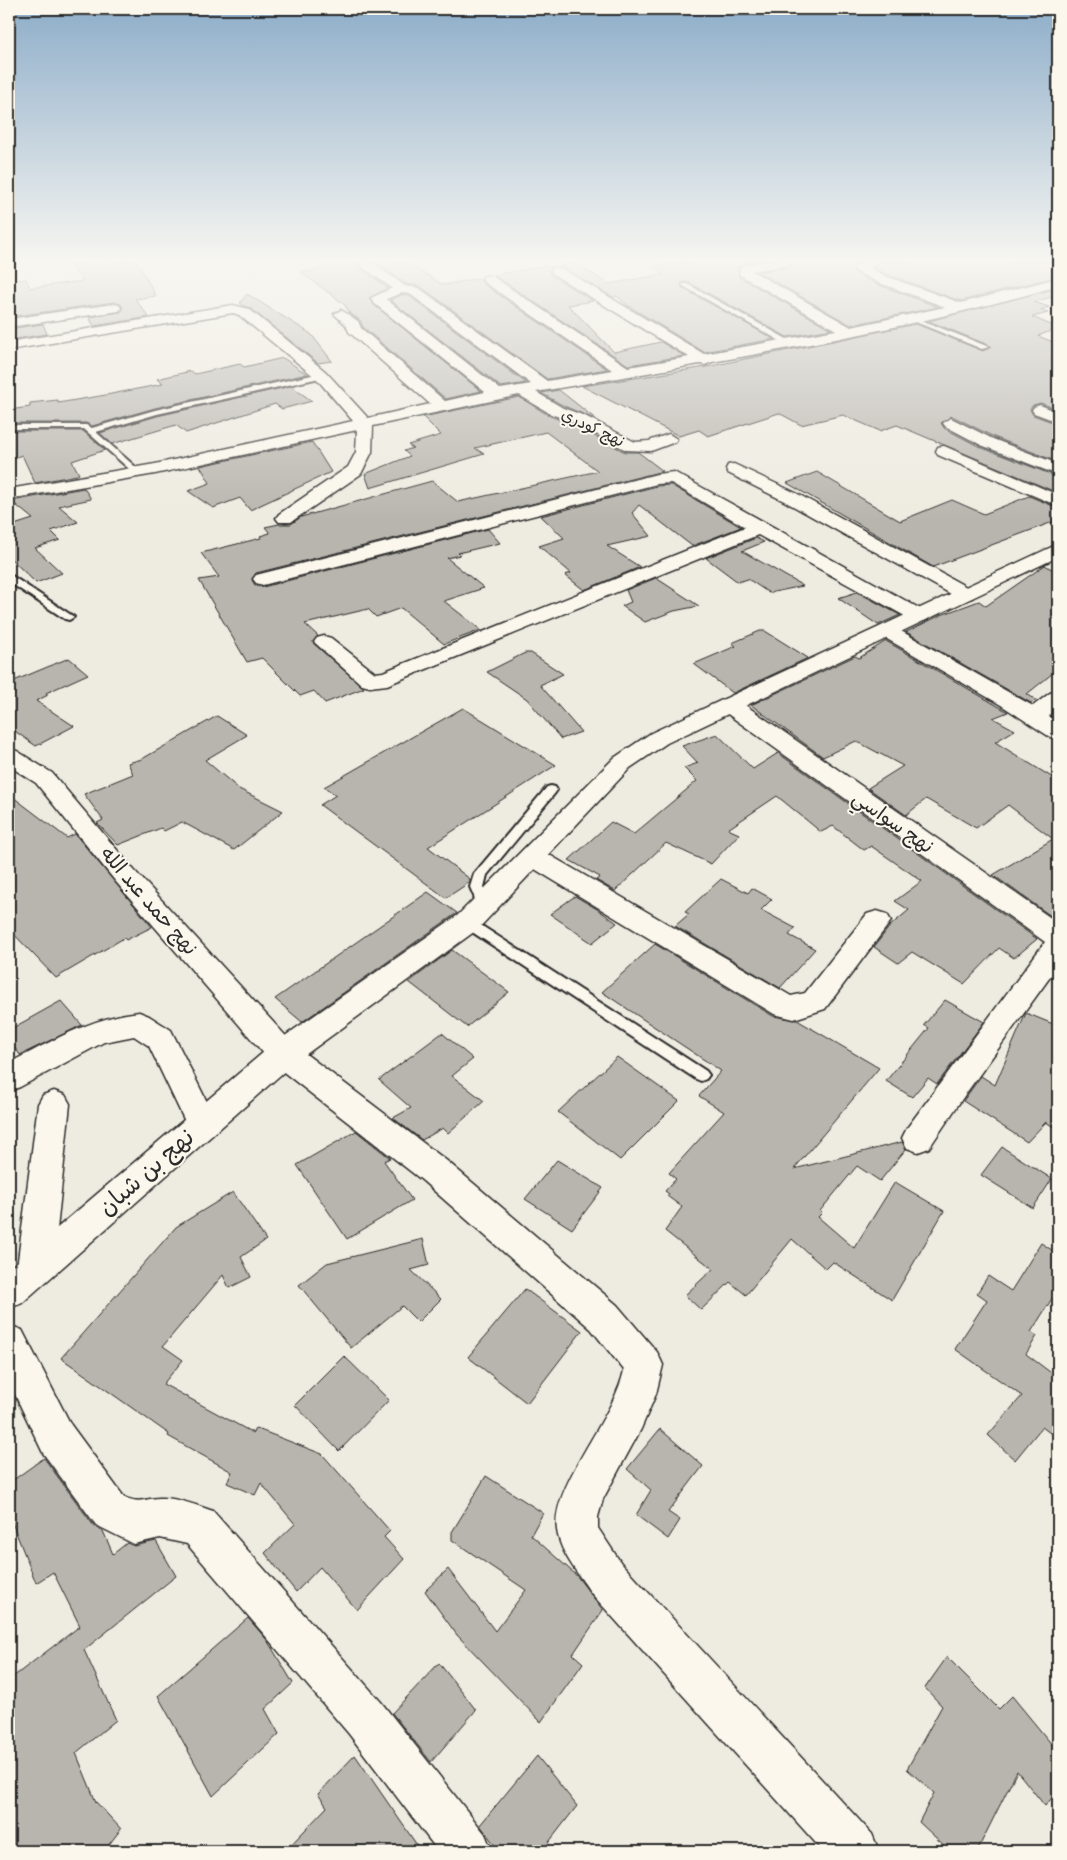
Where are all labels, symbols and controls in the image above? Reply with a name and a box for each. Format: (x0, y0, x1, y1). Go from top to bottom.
street label: نهج كودري (558, 404, 628, 453)
street label: نهج سواسي (845, 785, 939, 863)
street label: نهج حمد عبد الله (94, 842, 203, 961)
street label: نهج بن شبان (92, 1122, 201, 1223)

